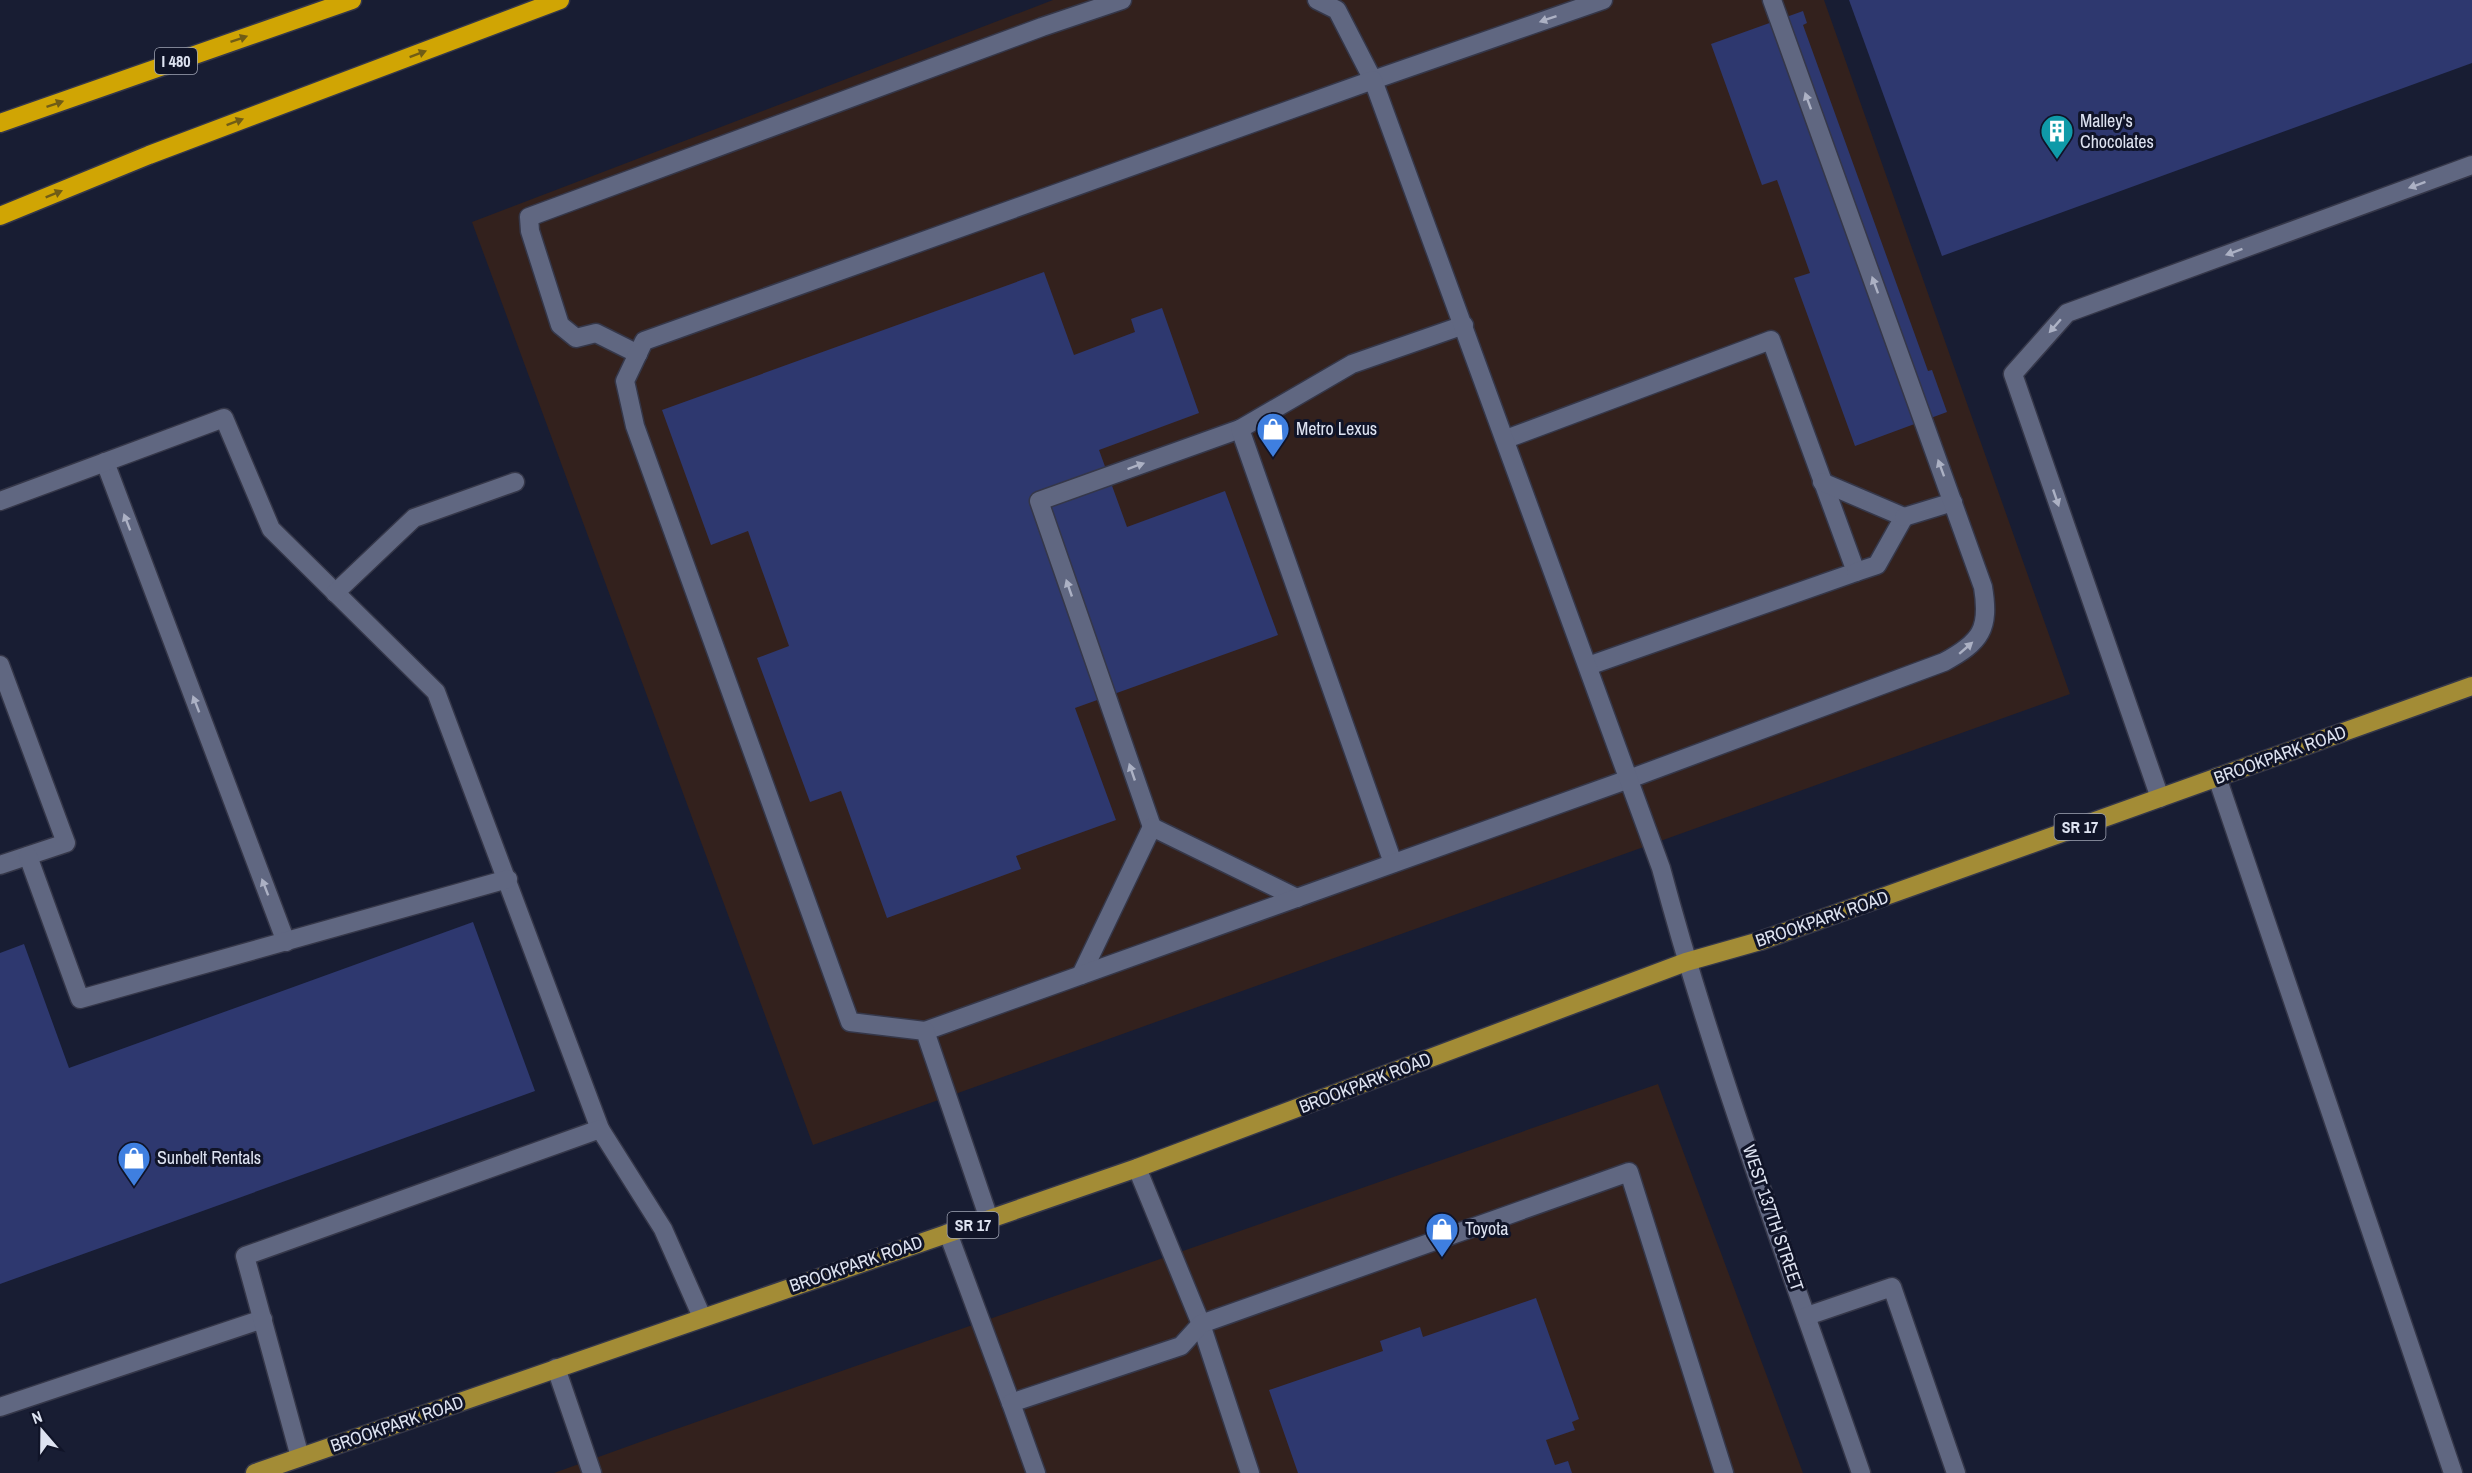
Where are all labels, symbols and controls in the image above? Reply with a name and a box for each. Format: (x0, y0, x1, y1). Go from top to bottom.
one-way arrow (1539, 15, 1557, 25)
one-way arrow (230, 34, 248, 44)
road number: I 480 (155, 48, 197, 74)
one-way arrow (409, 48, 427, 58)
one-way arrow (1803, 92, 1813, 110)
one-way arrow (46, 98, 64, 108)
place label: Malley's Chocolates (2080, 108, 2154, 154)
building icon: Malley's Chocolates (2039, 113, 2075, 160)
one-way arrow (227, 117, 245, 127)
one-way arrow (2408, 181, 2426, 191)
one-way arrow (45, 189, 63, 198)
one-way arrow (2225, 247, 2243, 257)
one-way arrow (1869, 275, 1879, 293)
one-way arrow (2049, 318, 2062, 334)
shop icon: Metro Lexus (1255, 411, 1291, 458)
place label: Metro Lexus (1296, 416, 1377, 441)
one-way arrow (1935, 459, 1945, 477)
one-way arrow (1128, 461, 1146, 471)
one-way arrow (2051, 489, 2061, 507)
one-way arrow (122, 513, 132, 531)
one-way arrow (1063, 579, 1073, 597)
one-way arrow (1958, 642, 1973, 655)
one-way arrow (191, 695, 201, 713)
street label: BROOKPARK ROAD (2210, 719, 2350, 790)
one-way arrow (1127, 763, 1137, 781)
road number: SR 17 (2054, 814, 2106, 840)
one-way arrow (260, 878, 269, 896)
street label: BROOKPARK ROAD (1752, 884, 1892, 953)
street label: BROOKPARK ROAD (1295, 1046, 1434, 1119)
shop icon: Sunbelt Rentals (116, 1140, 152, 1187)
street label: WEST 137TH STREET (1737, 1141, 1810, 1294)
place label: Sunbelt Rentals (157, 1145, 261, 1170)
shop icon: Toyota (1424, 1211, 1460, 1258)
road number: SR 17 (948, 1212, 998, 1238)
place label: Toyota (1465, 1216, 1509, 1241)
street label: BROOKPARK ROAD (786, 1229, 926, 1298)
street label: BROOKPARK ROAD (327, 1389, 467, 1458)
north arrow (12, 1401, 72, 1461)
text: N (29, 1405, 45, 1429)

